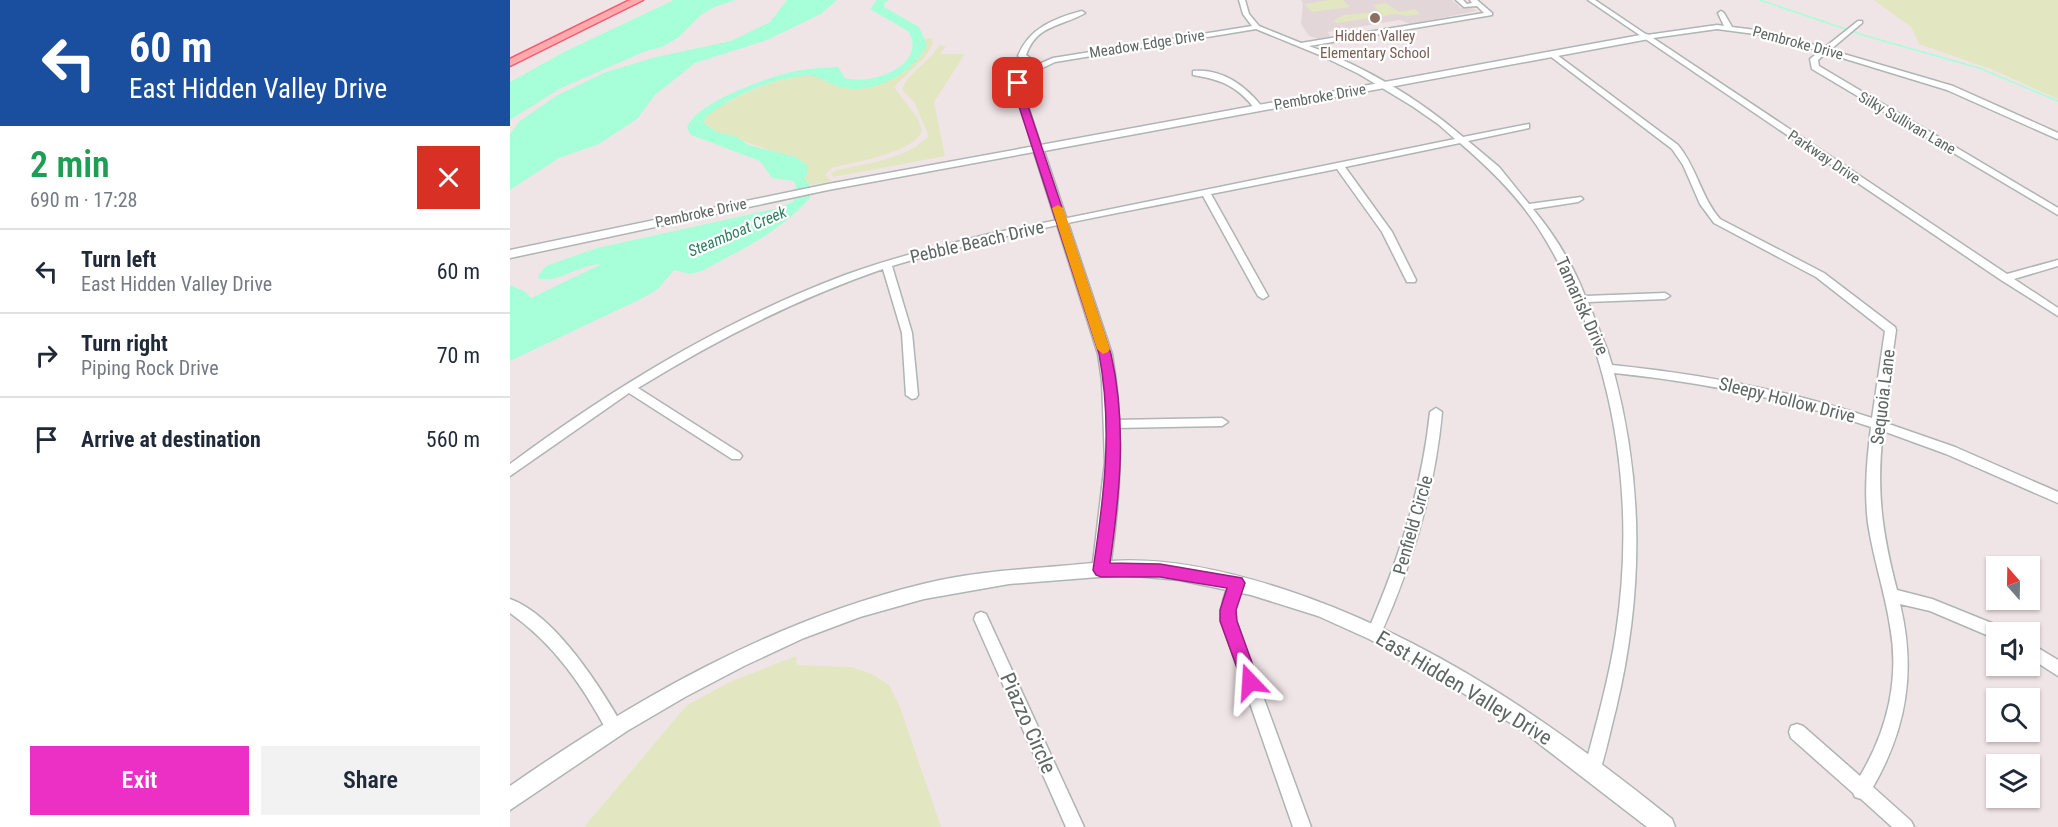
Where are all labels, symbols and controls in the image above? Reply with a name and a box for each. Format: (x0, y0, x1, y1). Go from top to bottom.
marker: Hidden Valley Elementary School (1368, 11, 1382, 25)
street label: Pembroke Drive (1751, 22, 1845, 64)
text: 60 m (129, 23, 212, 72)
icon: left (30, 24, 108, 102)
street label: Meadow Edge Drive (1088, 26, 1206, 62)
place label: Hidden Valley Elementary School (1320, 27, 1430, 62)
pin (992, 57, 1043, 108)
icon: arrive (1001, 66, 1034, 99)
text: East Hidden Valley Drive (129, 73, 387, 105)
street label: Pembroke Drive (1273, 80, 1367, 114)
street label: Silky Sullivan Lane (1855, 88, 1959, 158)
street label: Parkway Drive (1784, 126, 1864, 188)
text: 2 min (30, 144, 110, 186)
button: close (417, 146, 480, 209)
text: 690 m · 17:28 (30, 188, 137, 212)
street label: Pembroke Drive (654, 195, 748, 231)
water label: Steamboat Creek (685, 202, 790, 261)
street label: Pebble Beach Drive (908, 216, 1046, 267)
text: Turn left (81, 247, 156, 272)
street label: Tamarisk Drive (1551, 253, 1613, 358)
icon: left (30, 255, 63, 288)
text: 60 m (437, 259, 480, 284)
text: East Hidden Valley Drive (81, 272, 272, 296)
text: Turn right (81, 331, 168, 356)
icon: right (30, 339, 63, 372)
text: 70 m (437, 343, 480, 368)
street label: Sequoia Lane (1866, 348, 1899, 446)
text: Piping Rock Drive (81, 356, 219, 380)
street label: Sleepy Hollow Drive (1717, 372, 1858, 427)
icon: arrive (30, 423, 63, 456)
text: Arrive at destination (81, 427, 261, 452)
text: 560 m (426, 427, 480, 452)
street label: Penfield Circle (1388, 473, 1437, 577)
north arrow (1986, 556, 2040, 610)
map controls (1986, 556, 2040, 808)
button: sound (1986, 622, 2040, 676)
street label: East Hidden Valley Drive (1372, 626, 1556, 750)
position arrow (1218, 650, 1282, 714)
street label: Piazzo Circle (995, 669, 1061, 777)
button: search (1986, 688, 2040, 742)
button: Exit (30, 746, 249, 815)
button: Share (261, 746, 480, 815)
button: layers (1986, 754, 2040, 808)

